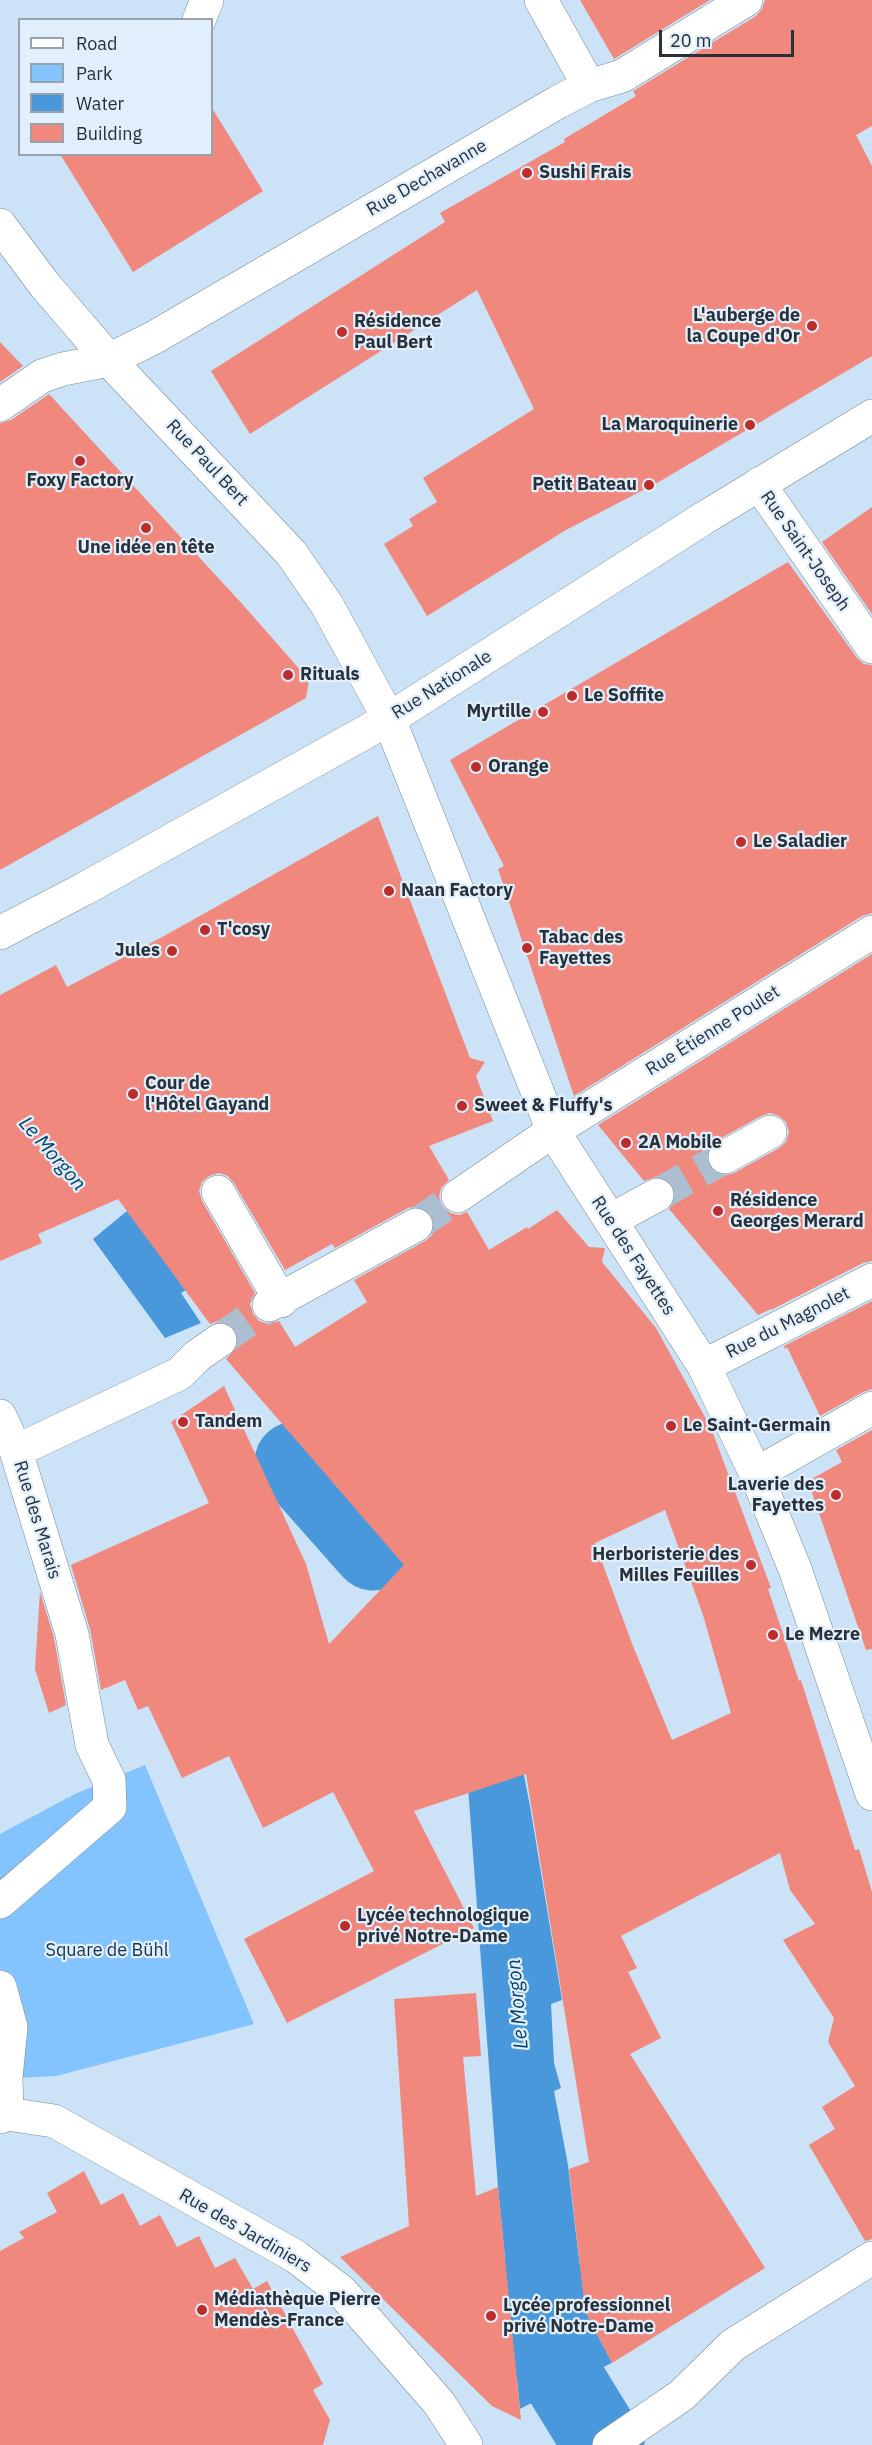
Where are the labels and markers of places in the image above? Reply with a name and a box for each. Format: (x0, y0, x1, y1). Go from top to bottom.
place label: Sushi Frais (539, 162, 632, 184)
marker: Sushi Frais (520, 166, 534, 180)
place label: L'auberge de la Coupe d'Or (686, 305, 800, 348)
place label: Résidence Paul Bert (354, 311, 441, 354)
marker: L'auberge de la Coupe d'Or (805, 319, 819, 333)
marker: Résidence Paul Bert (335, 325, 349, 339)
place label: La Maroquinerie (601, 414, 738, 436)
marker: La Maroquinerie (743, 418, 757, 432)
marker: Foxy Factory (73, 454, 87, 468)
place label: Foxy Factory (26, 470, 134, 492)
place label: Petit Bateau (532, 474, 637, 496)
marker: Petit Bateau (642, 478, 656, 492)
marker: Une idée en tête (139, 521, 153, 535)
place label: Une idée en tête (77, 537, 215, 559)
place label: Rituals (300, 664, 360, 686)
marker: Rituals (281, 668, 295, 682)
place label: Le Soffite (584, 685, 664, 707)
marker: Le Soffite (565, 689, 579, 703)
place label: Myrtille (466, 701, 531, 723)
marker: Myrtille (536, 705, 550, 719)
place label: Orange (488, 756, 549, 778)
marker: Orange (469, 760, 483, 774)
place label: Le Saladier (753, 831, 847, 853)
marker: Le Saladier (734, 835, 748, 849)
place label: Naan Factory (401, 880, 513, 902)
marker: Naan Factory (382, 884, 396, 898)
place label: T'cosy (217, 919, 270, 941)
marker: T'cosy (198, 923, 212, 937)
place label: Tabac des Fayettes (539, 927, 623, 970)
place label: Jules (115, 940, 160, 962)
marker: Tabac des Fayettes (520, 941, 534, 955)
marker: Jules (165, 944, 179, 958)
place label: Cour de l'Hôtel Gayand (145, 1073, 269, 1116)
marker: Cour de l'Hôtel Gayand (126, 1087, 140, 1101)
place label: Sweet & Fluffy's (474, 1095, 613, 1117)
marker: Sweet & Fluffy's (455, 1099, 469, 1113)
place label: 2A Mobile (638, 1132, 722, 1154)
marker: 2A Mobile (619, 1136, 633, 1150)
place label: Résidence Georges Merard (730, 1190, 864, 1232)
marker: Résidence Georges Merard (711, 1204, 725, 1218)
place label: Tandem (195, 1411, 262, 1433)
marker: Tandem (176, 1415, 190, 1429)
place label: Le Saint-Germain (683, 1415, 831, 1437)
marker: Le Saint-Germain (664, 1419, 678, 1433)
place label: Laverie des Fayettes (728, 1474, 824, 1516)
marker: Laverie des Fayettes (829, 1488, 843, 1502)
place label: Herboristerie des Milles Feuilles (592, 1544, 739, 1586)
marker: Herboristerie des Milles Feuilles (744, 1558, 758, 1572)
place label: Le Mezre (785, 1624, 860, 1646)
marker: Le Mezre (766, 1628, 780, 1642)
place label: Lycée technologique privé Notre-Dame (357, 1905, 529, 1948)
marker: Lycée technologique privé Notre-Dame (338, 1919, 352, 1933)
place label: Médiathèque Pierre Mendès-France (214, 2289, 380, 2332)
place label: Lycée professionnel privé Notre-Dame (503, 2295, 670, 2338)
marker: Médiathèque Pierre Mendès-France (195, 2303, 209, 2317)
marker: Lycée professionnel privé Notre-Dame (484, 2309, 498, 2323)

